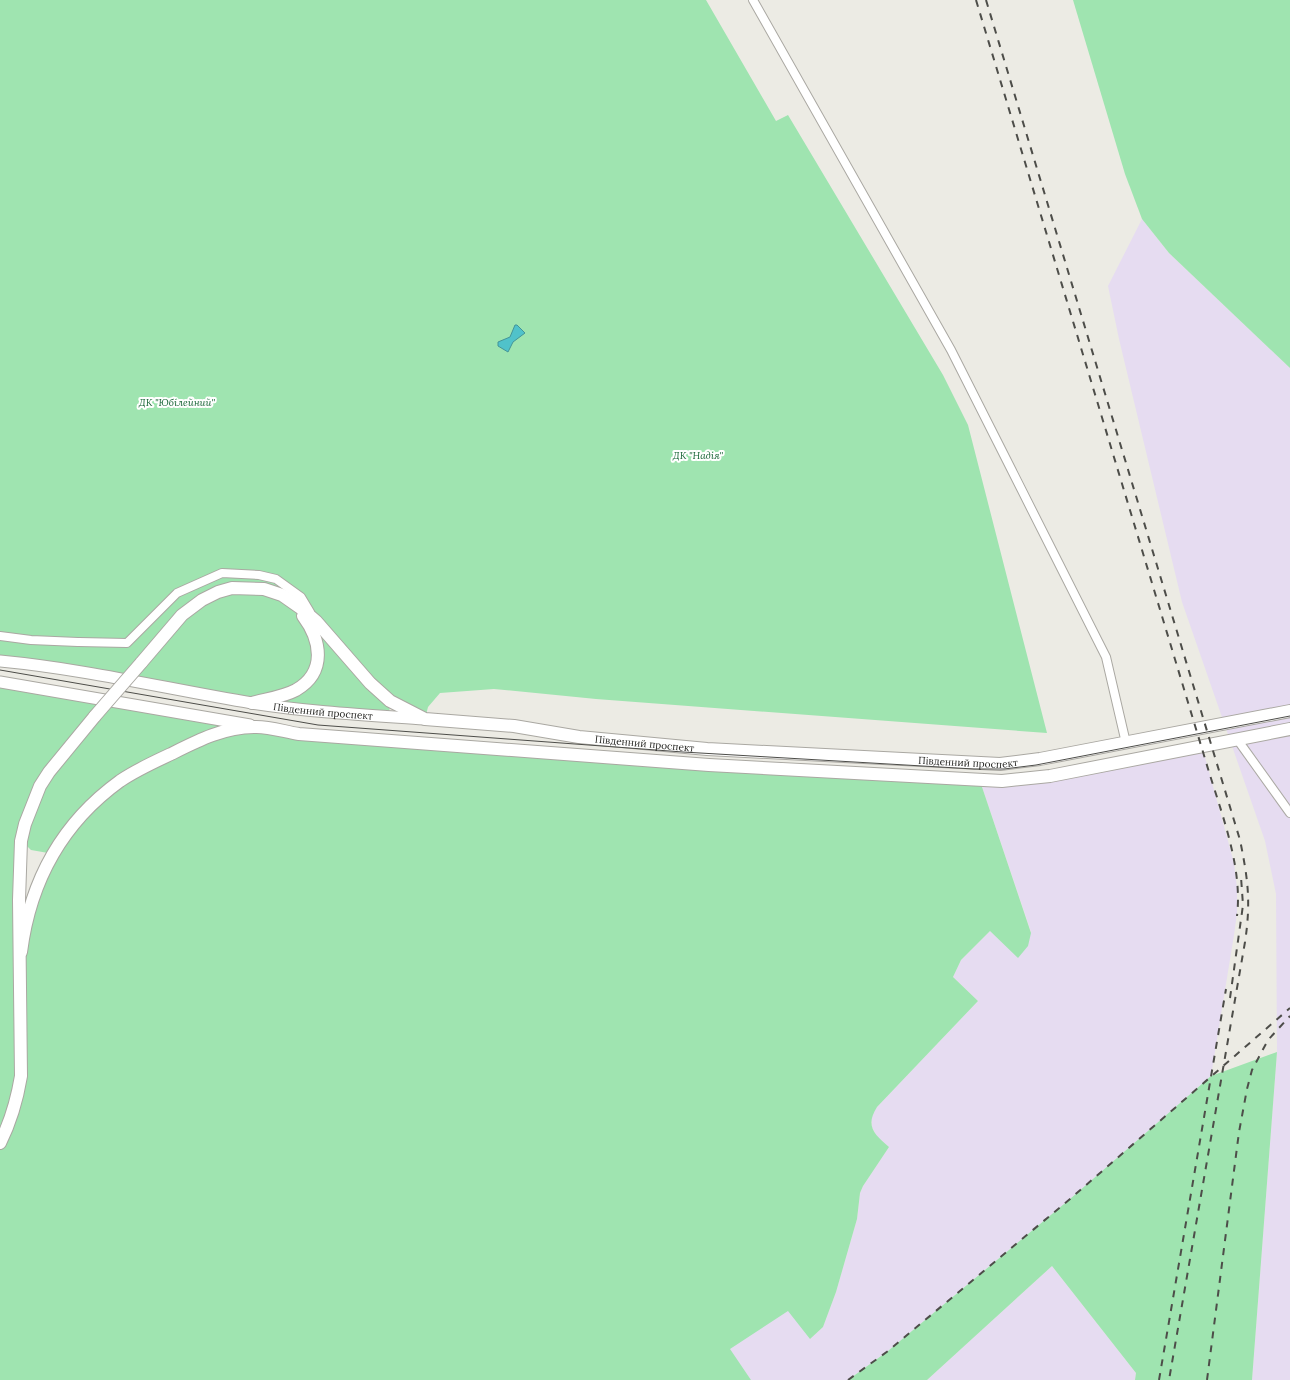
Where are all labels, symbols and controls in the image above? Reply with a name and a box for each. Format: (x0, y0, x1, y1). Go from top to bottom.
park label: ДК "Юбілейний" (138, 396, 215, 409)
park label: ДК "Надія" (672, 449, 723, 462)
street label: Південний проспект (272, 700, 373, 722)
street label: Південний проспект (594, 733, 695, 755)
street label: Південний проспект (918, 754, 1019, 771)

